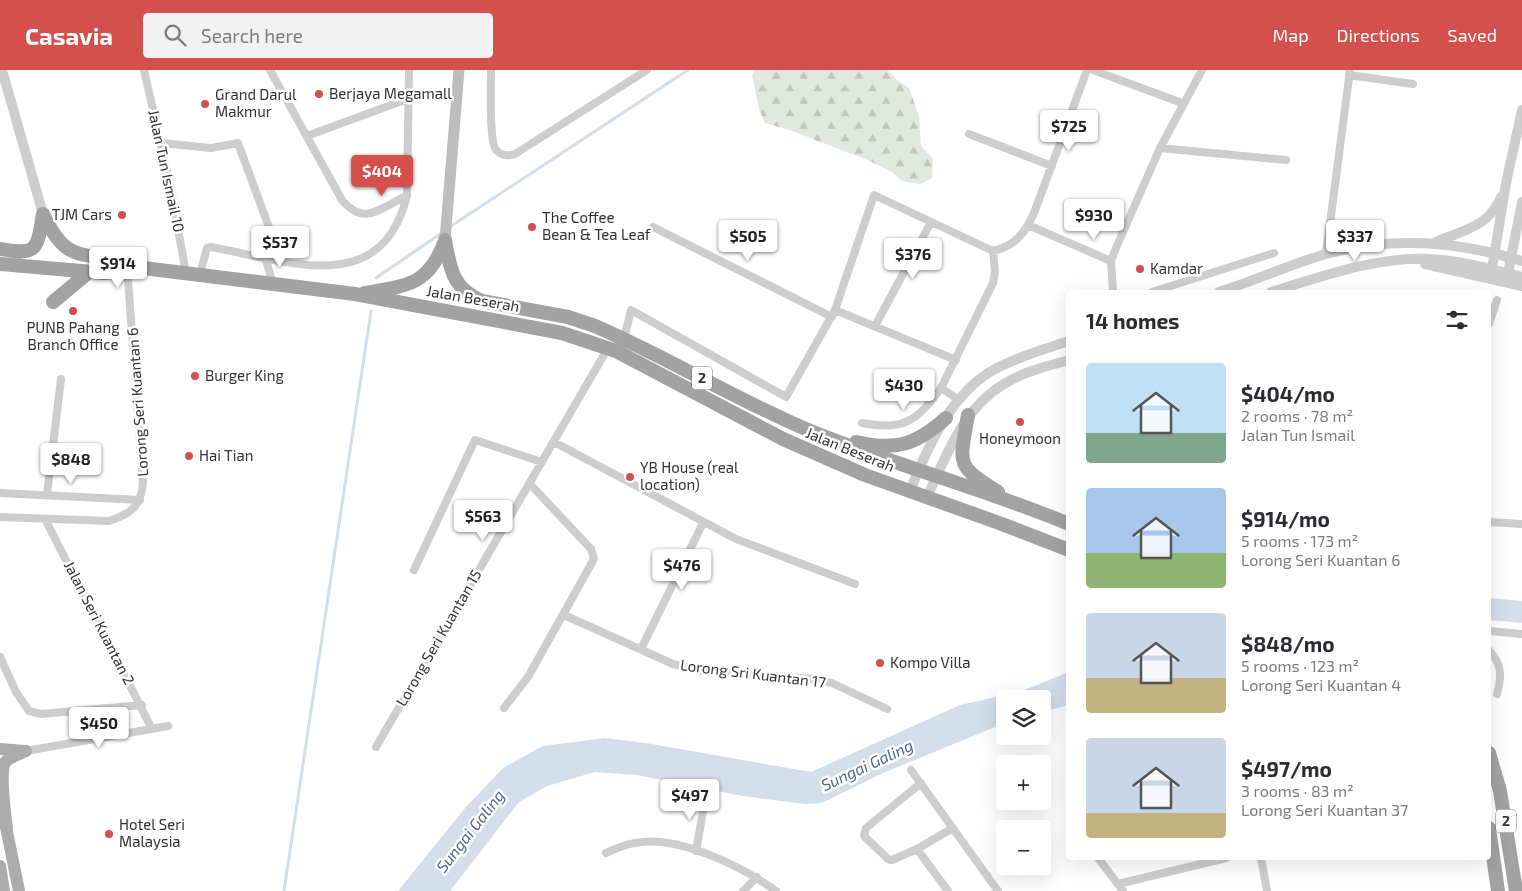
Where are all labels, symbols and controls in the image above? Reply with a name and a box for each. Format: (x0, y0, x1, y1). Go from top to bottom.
search box (143, 13, 493, 58)
text: Casavia (25, 21, 113, 50)
icon: search (161, 21, 189, 49)
text: Search here (201, 24, 303, 47)
text: Map (1272, 24, 1309, 46)
text: Directions (1337, 24, 1420, 46)
text: Saved (1448, 24, 1497, 46)
place label: Berjaya Megamall (329, 84, 452, 103)
place label: Grand Darul Makmur (215, 85, 297, 120)
marker: Berjaya Megamall (313, 88, 325, 100)
marker: Grand Darul Makmur (199, 98, 211, 110)
street label: Jalan Tun Ismail 10 (145, 108, 189, 234)
pin: $725 (1039, 109, 1099, 152)
text: $725 (1051, 116, 1087, 135)
pin: $404 (352, 154, 412, 197)
text: $404 (362, 161, 402, 180)
pin: $930 (1064, 198, 1124, 241)
place label: TJM Cars (52, 205, 112, 223)
text: $930 (1075, 205, 1113, 224)
place label: The Coffee Bean & Tea Leaf (542, 208, 651, 243)
marker: TJM Cars (116, 209, 128, 221)
pin: $505 (718, 220, 778, 262)
pin: $337 (1325, 220, 1385, 262)
marker: The Coffee Bean & Tea Leaf (526, 221, 538, 233)
pin: $537 (250, 226, 310, 268)
text: $505 (729, 226, 767, 245)
text: $337 (1337, 226, 1373, 245)
text: $537 (262, 232, 298, 251)
pin: $376 (883, 238, 943, 280)
text: $376 (895, 244, 931, 263)
pin: $914 (88, 246, 148, 289)
text: $914 (100, 253, 136, 272)
place label: Kamdar (1150, 259, 1203, 277)
marker: Kamdar (1134, 263, 1146, 275)
street label: Jalan Beserah (425, 281, 521, 315)
marker: PUNB Pahang Branch Office (67, 305, 79, 317)
icon: filters (1443, 306, 1471, 334)
text: 14 homes (1086, 308, 1180, 333)
place label: PUNB Pahang Branch Office (26, 318, 120, 353)
street label: Lorong Seri Kuantan 6 (123, 327, 151, 477)
place label: Burger King (205, 366, 285, 384)
road number: 2 (692, 366, 712, 390)
pin: $430 (874, 368, 934, 411)
marker: Burger King (189, 370, 201, 382)
text: $430 (885, 375, 923, 394)
text: $404/mo (1241, 381, 1335, 406)
icon: home (1126, 383, 1186, 443)
text: 2 rooms · 78 m² (1241, 406, 1353, 425)
marker: Honeymoon (1014, 416, 1026, 428)
street label: Jalan Beserah (803, 423, 897, 475)
text: Jalan Tun Ismail (1241, 425, 1355, 444)
place label: Honeymoon (979, 429, 1061, 447)
pin: $848 (41, 442, 101, 485)
place label: Hai Tian (199, 446, 253, 464)
text: $848 (51, 449, 91, 468)
marker: Hai Tian (183, 450, 195, 462)
place label: YB House (real location) (640, 458, 739, 493)
marker: YB House (real location) (624, 471, 636, 483)
pin: $563 (453, 500, 513, 542)
text: $563 (465, 506, 501, 525)
text: $914/mo (1241, 506, 1330, 531)
icon: home (1126, 508, 1186, 568)
text: 5 rooms · 173 m² (1241, 531, 1358, 550)
pin: $476 (652, 548, 712, 591)
text: Lorong Seri Kuantan 6 (1241, 550, 1400, 569)
text: $476 (663, 555, 701, 574)
street label: Jalan Seri Kuantan 2 (61, 558, 139, 687)
street label: Lorong Seri Kuantan 15 (392, 566, 485, 709)
text: $848/mo (1241, 631, 1335, 656)
icon: home (1126, 633, 1186, 693)
place label: Kompo Villa (890, 653, 971, 671)
street label: Lorong Sri Kuantan 17 (679, 655, 827, 691)
text: 5 rooms · 123 m² (1241, 656, 1359, 675)
marker: Kompo Villa (874, 657, 886, 669)
text: Lorong Seri Kuantan 4 (1241, 675, 1401, 694)
map controls (996, 690, 1051, 875)
button: layers (996, 690, 1051, 745)
pin: $450 (69, 706, 129, 749)
text: $450 (80, 713, 118, 732)
water label: Sungai Galing (818, 735, 916, 794)
button: + (996, 755, 1051, 810)
text: $497/mo (1241, 756, 1332, 781)
icon: home (1126, 758, 1186, 818)
pin: $497 (660, 778, 720, 821)
text: 3 rooms · 83 m² (1241, 781, 1354, 800)
text: $497 (671, 785, 709, 804)
water label: Sungai Galing (432, 786, 508, 876)
text: Lorong Seri Kuantan 37 (1241, 800, 1408, 819)
road number: 2 (1496, 809, 1516, 832)
place label: Hotel Seri Malaysia (119, 815, 185, 850)
button: − (996, 820, 1051, 875)
marker: Hotel Seri Malaysia (103, 828, 115, 840)

